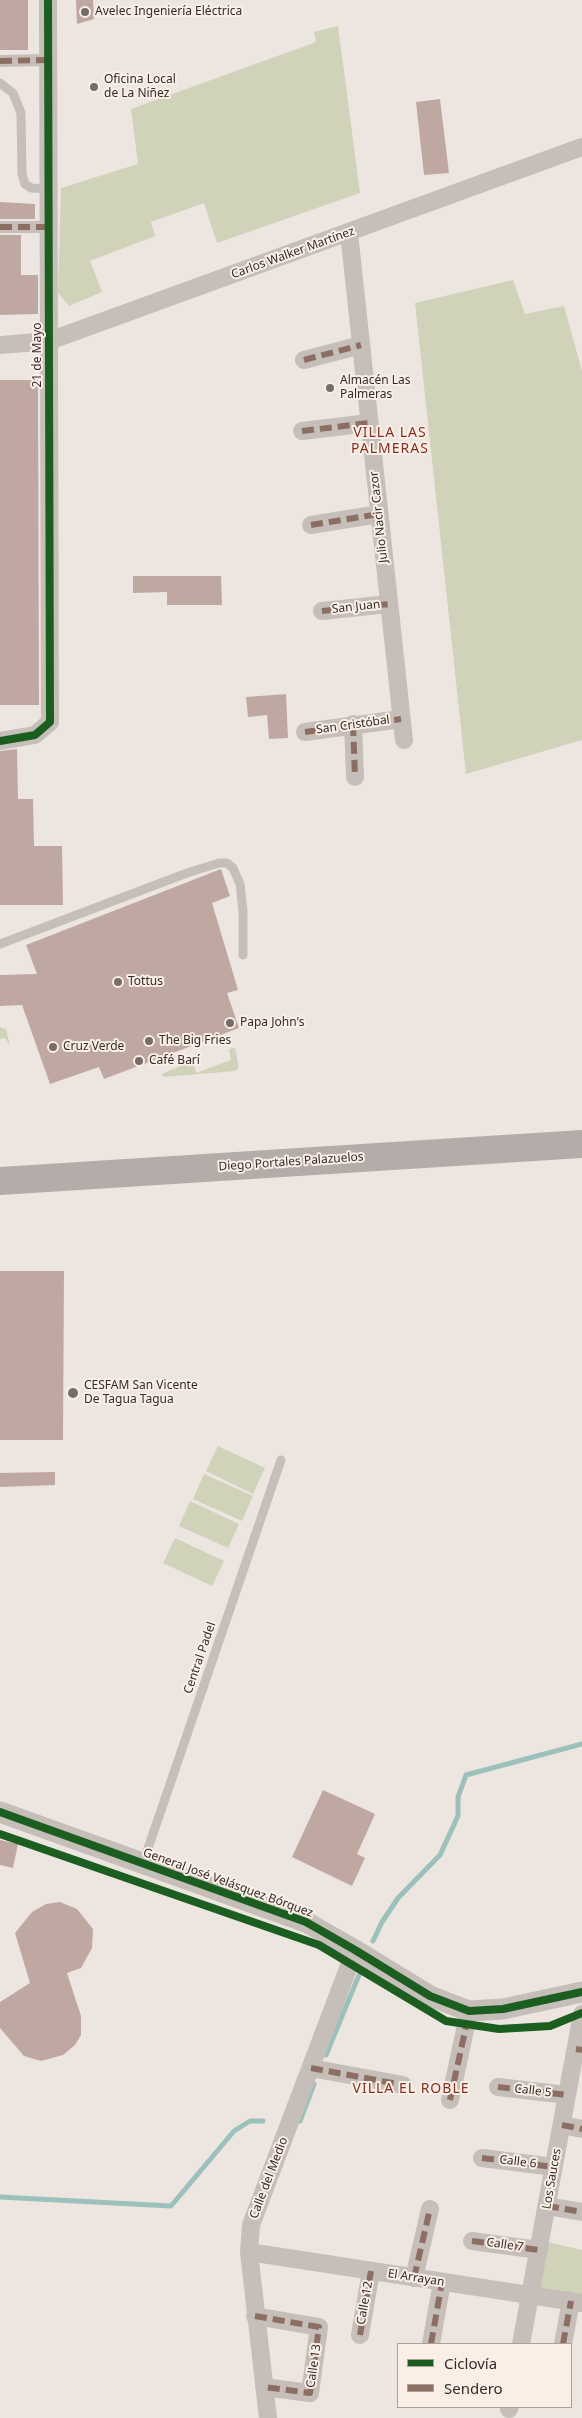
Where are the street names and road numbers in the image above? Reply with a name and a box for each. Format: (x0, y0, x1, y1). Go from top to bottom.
street label: Carlos Walker Martínez (229, 224, 357, 282)
street label: 21 de Mayo (31, 322, 45, 388)
street label: Julio Nacir Cazor (367, 470, 391, 564)
street label: San Juan (331, 597, 381, 617)
street label: San Cristóbal (315, 713, 391, 737)
street label: Diego Portales Palazuelos (218, 1150, 364, 1174)
street label: Central Padel (181, 1620, 219, 1696)
street label: General José Velásquez Bórquez (141, 1845, 315, 1921)
street label: Calle 5 (514, 2082, 552, 2100)
street label: Calle del Medio (247, 2135, 291, 2221)
street label: Los Sauces (540, 2148, 564, 2210)
street label: Calle 6 (499, 2153, 537, 2171)
street label: Calle 7 (486, 2235, 524, 2255)
street label: El Arrayan (387, 2266, 445, 2290)
street label: Calle 12 (354, 2280, 376, 2326)
street label: Calle 13 (304, 2343, 324, 2389)

